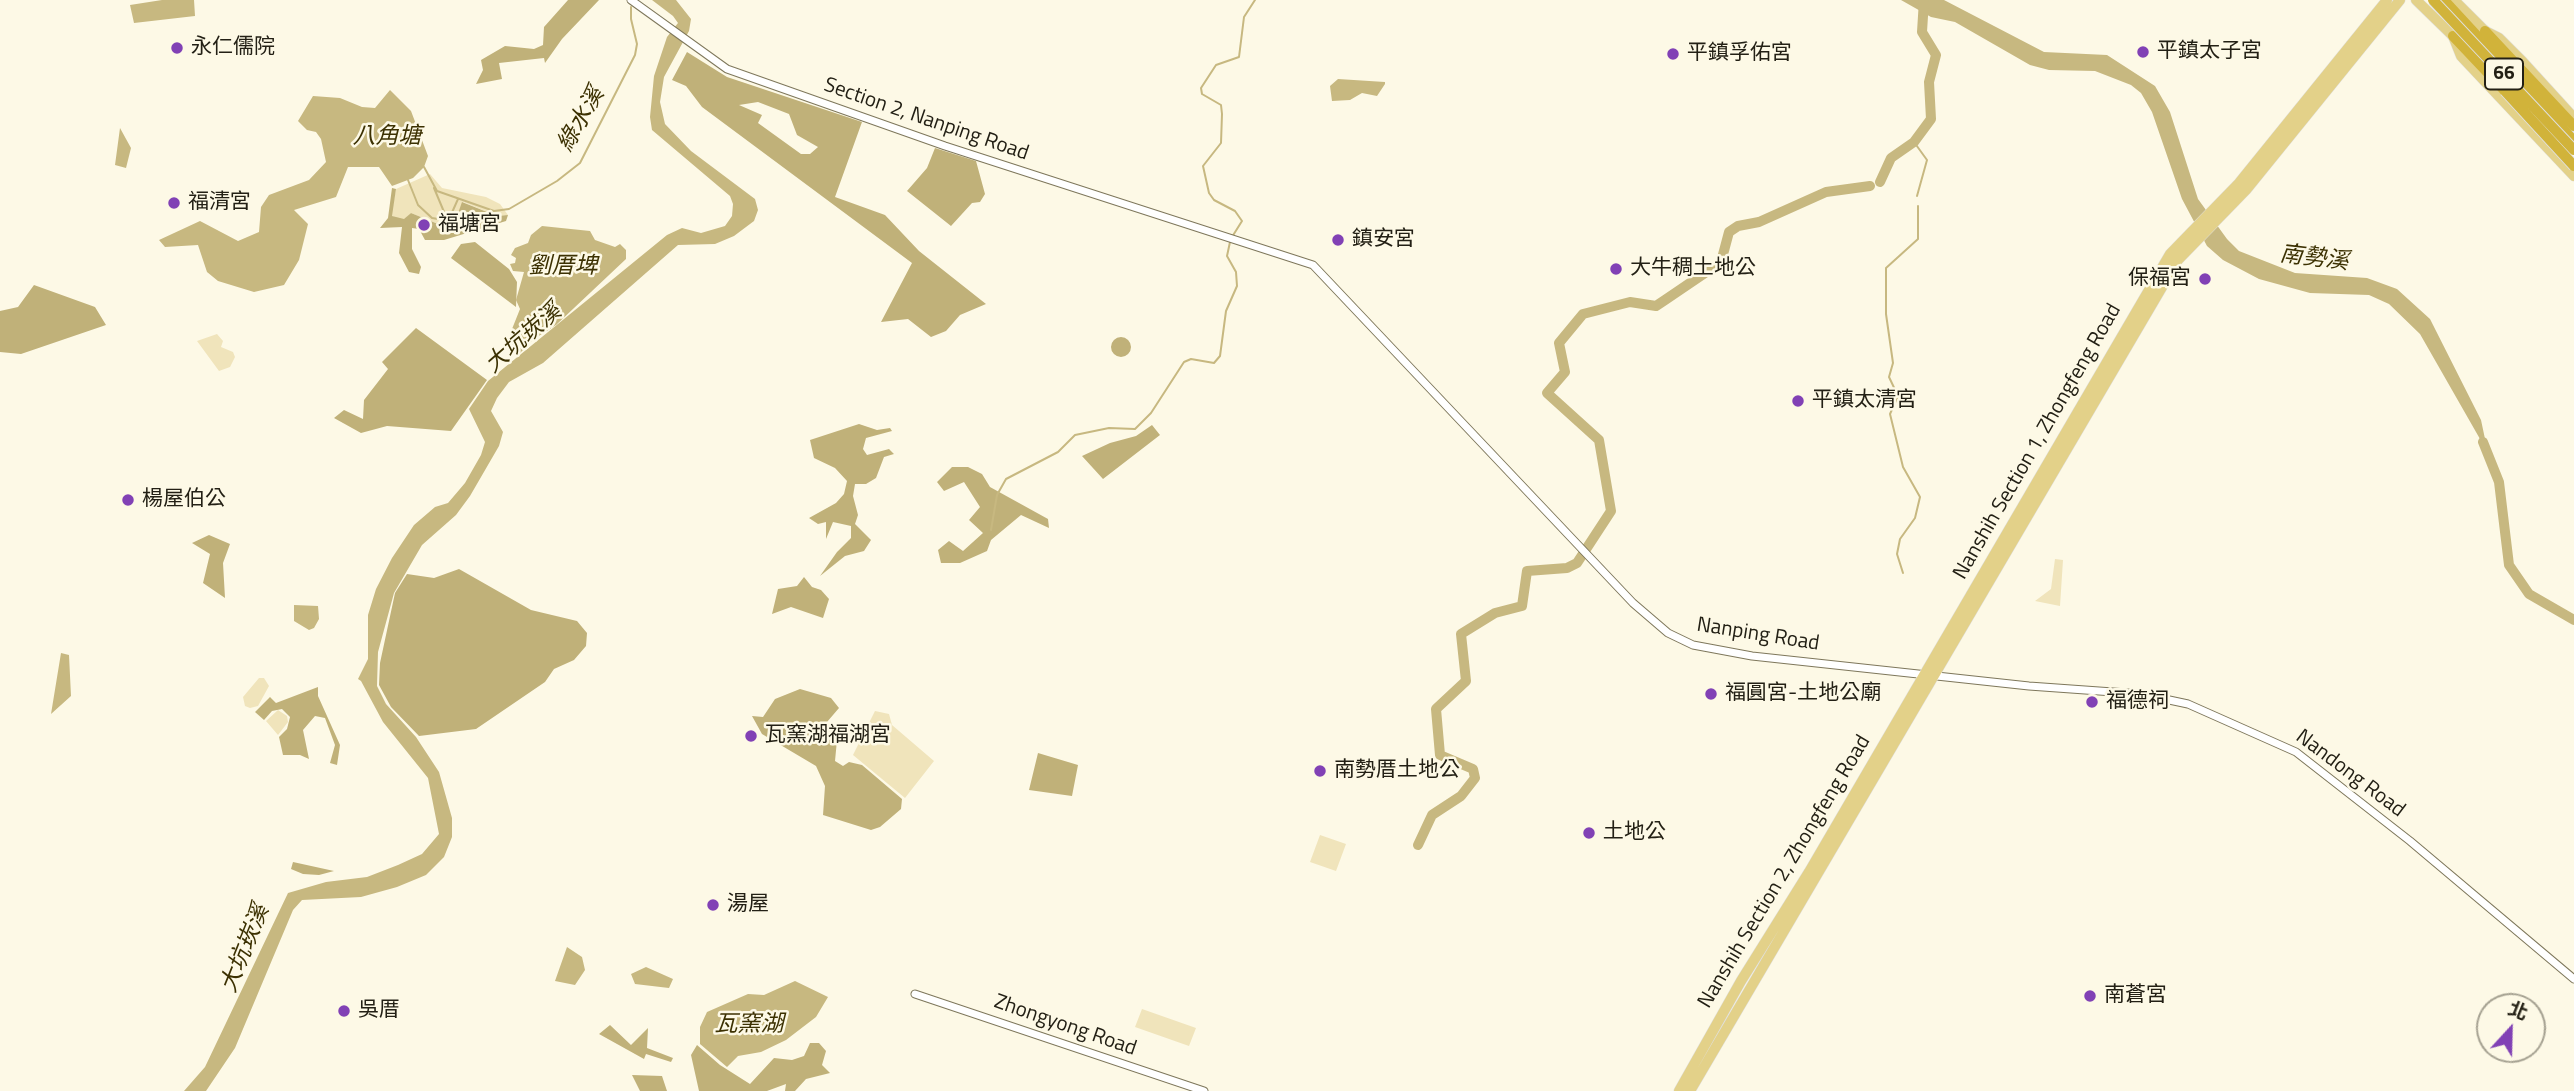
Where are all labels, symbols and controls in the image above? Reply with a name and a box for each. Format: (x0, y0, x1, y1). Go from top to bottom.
place label: 永仁儒院 (191, 35, 275, 61)
place label: 平鎮太子宮 (2157, 39, 2262, 65)
marker: 永仁儒院 (169, 40, 185, 56)
place label: 平鎮孚佑宮 (1687, 41, 1792, 67)
marker: 平鎮太子宮 (2135, 44, 2151, 60)
marker: 平鎮孚佑宮 (1665, 46, 1681, 62)
road number: 66 (2485, 58, 2523, 90)
street label: Section 2, Nanping Road (820, 73, 1032, 167)
water label: 綠水溪 (553, 83, 611, 157)
water label: 八角塘 (353, 123, 421, 151)
place label: 福清宮 (188, 190, 251, 216)
marker: 福清宮 (166, 195, 182, 211)
place label: 福塘宮 (438, 212, 501, 238)
marker: 福塘宮 (416, 217, 432, 233)
place label: 鎮安宮 (1352, 227, 1415, 253)
marker: 鎮安宮 (1330, 232, 1346, 248)
water label: 南勢溪 (2278, 241, 2350, 277)
water label: 劉厝埤 (529, 253, 597, 281)
place label: 大牛稠土地公 (1630, 256, 1756, 282)
marker: 大牛稠土地公 (1608, 261, 1624, 277)
place label: 保福宮 (2128, 266, 2191, 292)
marker: 保福宮 (2197, 271, 2213, 287)
water label: 大坑崁溪 (480, 298, 568, 380)
street label: Nanshih Section 1, Zhongfeng Road (1949, 300, 2127, 584)
place label: 平鎮太清宮 (1812, 388, 1917, 414)
marker: 平鎮太清宮 (1790, 393, 1806, 409)
place label: 楊屋伯公 (142, 487, 226, 513)
marker: 楊屋伯公 (120, 492, 136, 508)
street label: Nanping Road (1695, 613, 1821, 657)
place label: 福圓宮-土地公廟 (1725, 681, 1881, 707)
marker: 福圓宮-土地公廟 (1703, 686, 1719, 702)
place label: 福德祠 (2106, 689, 2169, 715)
marker: 福德祠 (2084, 694, 2100, 710)
place label: 瓦窯湖福湖宮 (765, 723, 891, 749)
street label: Nandong Road (2290, 725, 2410, 823)
marker: 瓦窯湖福湖宮 (743, 728, 759, 744)
street label: Nanshih Section 2, Zhongfeng Road (1693, 731, 1877, 1013)
place label: 南勢厝土地公 (1334, 758, 1460, 784)
marker: 南勢厝土地公 (1312, 763, 1328, 779)
place label: 土地公 (1603, 820, 1666, 846)
marker: 土地公 (1581, 825, 1597, 841)
place label: 湯屋 (727, 892, 769, 918)
marker: 湯屋 (705, 897, 721, 913)
water label: 大坑崁溪 (216, 901, 276, 997)
place label: 南蒼宮 (2104, 983, 2167, 1009)
marker: 南蒼宮 (2082, 988, 2098, 1004)
street label: Zhongyong Road (991, 990, 1139, 1062)
north arrow (2476, 993, 2546, 1063)
text: 北 (2504, 993, 2533, 1027)
place label: 吳厝 (358, 998, 400, 1024)
marker: 吳厝 (336, 1003, 352, 1019)
water label: 瓦窯湖 (715, 1011, 783, 1039)

